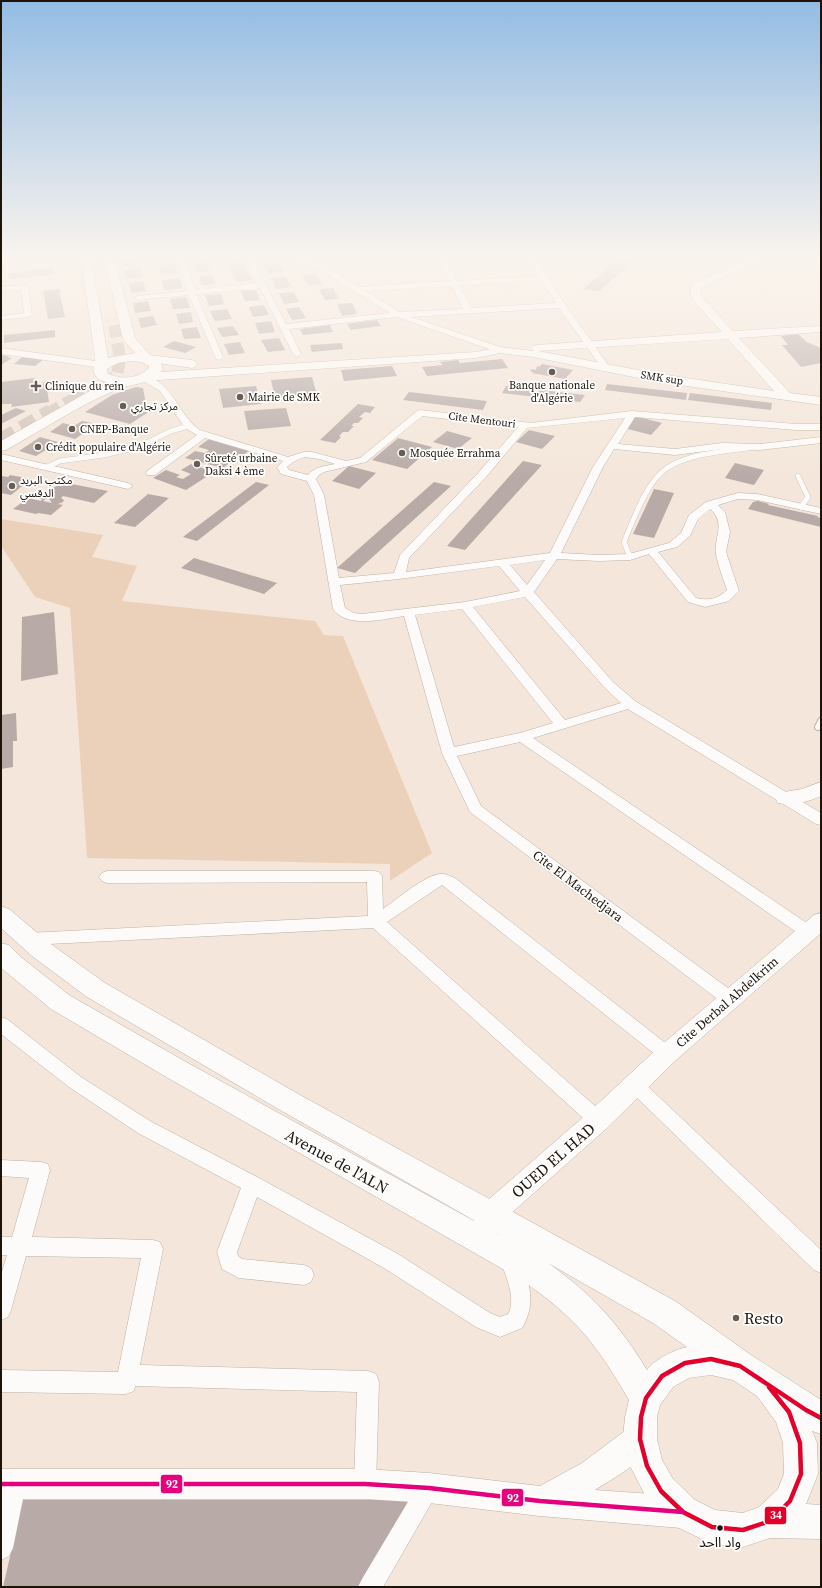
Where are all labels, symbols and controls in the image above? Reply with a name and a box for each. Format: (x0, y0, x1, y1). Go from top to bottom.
marker: Banque nationale d'Algérie (547, 367, 557, 377)
street label: SMK sup (640, 367, 684, 389)
place label: Banque nationale d'Algérie (509, 378, 595, 406)
place label: Clinique du rein (45, 379, 125, 394)
marker: Clinique du rein (30, 380, 42, 392)
place label: Mairie de SMK (248, 390, 321, 405)
marker: Mairie de SMK (235, 392, 245, 402)
place label: مركز تجاري (131, 399, 178, 415)
marker: مركز تجاري (118, 401, 128, 411)
street label: Cite Mentouri (447, 408, 517, 432)
place label: CNEP-Banque (80, 422, 149, 437)
marker: CNEP-Banque (67, 424, 77, 434)
place label: Crédit populaire d'Algérie (46, 440, 171, 455)
marker: Crédit populaire d'Algérie (33, 442, 43, 452)
place label: Mosquée Errahma (410, 446, 501, 461)
marker: Mosquée Errahma (397, 448, 407, 458)
place label: Sûreté urbaine Daksi 4 ème (205, 451, 278, 479)
marker: Sûreté urbaine Daksi 4 ème (192, 459, 202, 469)
place label: مكتب البريد الدقسي (20, 473, 73, 502)
marker: مكتب البريد الدقسي (7, 481, 17, 491)
street label: Cite El Machedjara (529, 846, 627, 926)
street label: Cite Derbal Abdelkrim (672, 953, 782, 1051)
street label: OUED EL HAD (506, 1117, 600, 1203)
street label: Avenue de l'ALN (281, 1124, 393, 1199)
place label: Resto (744, 1307, 784, 1329)
marker: Resto (731, 1313, 741, 1323)
line badge: 92 (160, 1474, 183, 1494)
text: 92 (166, 1477, 178, 1492)
line badge: 92 (501, 1488, 524, 1507)
text: 92 (507, 1491, 519, 1506)
line badge: 34 (764, 1506, 787, 1525)
text: 34 (770, 1508, 782, 1523)
marker: واد ااحد (715, 1523, 725, 1533)
place label: واد ااحد (699, 1532, 741, 1552)

